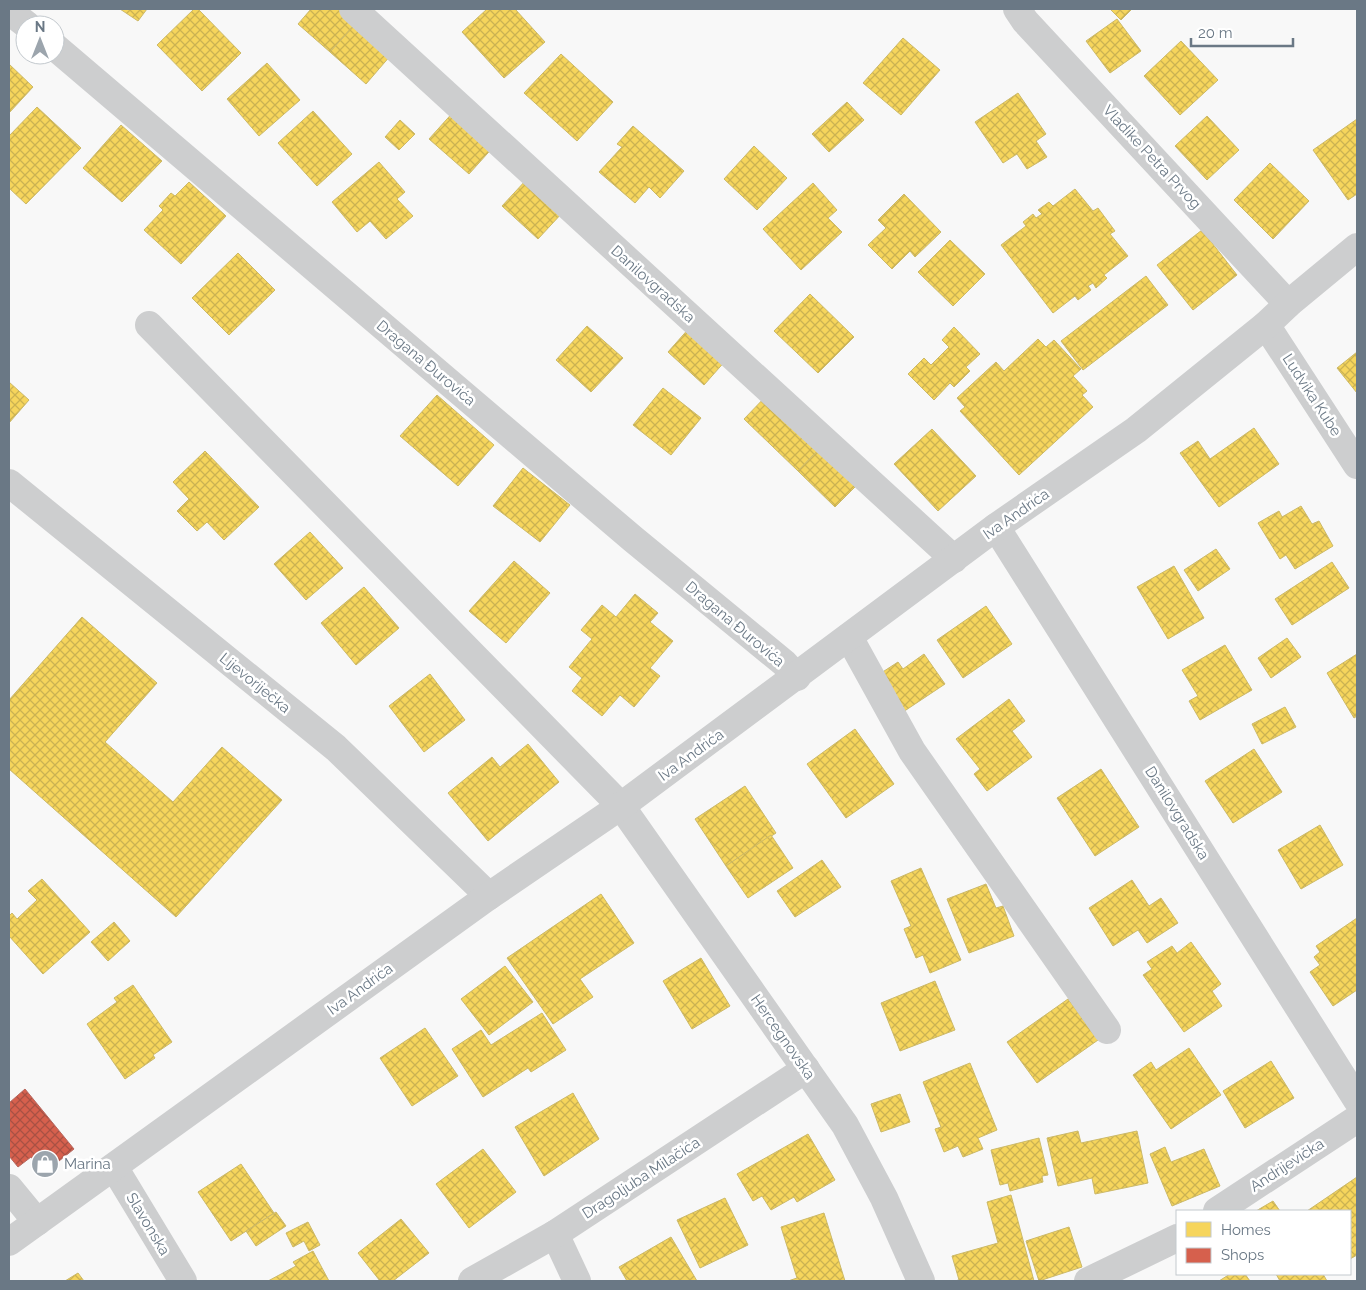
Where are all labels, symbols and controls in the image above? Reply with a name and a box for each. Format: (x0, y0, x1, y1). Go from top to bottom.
north arrow (15, 15, 65, 65)
scale bar (1191, 15, 1294, 47)
text: N (35, 19, 45, 35)
text: 20 m (1198, 24, 1233, 42)
street label: Vladike Petra Prvog (1099, 101, 1205, 213)
street label: Danilovgradska (607, 242, 699, 326)
street label: Dragana Đurovića (373, 316, 479, 410)
street label: Ludvika Kube (1279, 350, 1345, 440)
street label: Iva Andrića (980, 485, 1052, 543)
street label: Dragana Đurovića (682, 577, 788, 671)
street label: Lijevoriječka (216, 649, 294, 717)
street label: Iva Andrića (655, 725, 727, 785)
street label: Danilovgradska (1141, 763, 1213, 863)
street label: Iva Andrića (324, 959, 396, 1019)
street label: Hercegnovska (747, 991, 819, 1083)
street label: Dragoljuba Milačića (579, 1133, 703, 1223)
street label: Andrijevička (1247, 1134, 1327, 1196)
shop icon: Marina (30, 1149, 60, 1179)
place label: Marina (64, 1155, 111, 1173)
street label: Slavonska (122, 1189, 174, 1259)
legend (1176, 1210, 1351, 1275)
text: Homes (1221, 1221, 1271, 1239)
text: Shops (1221, 1246, 1264, 1264)

